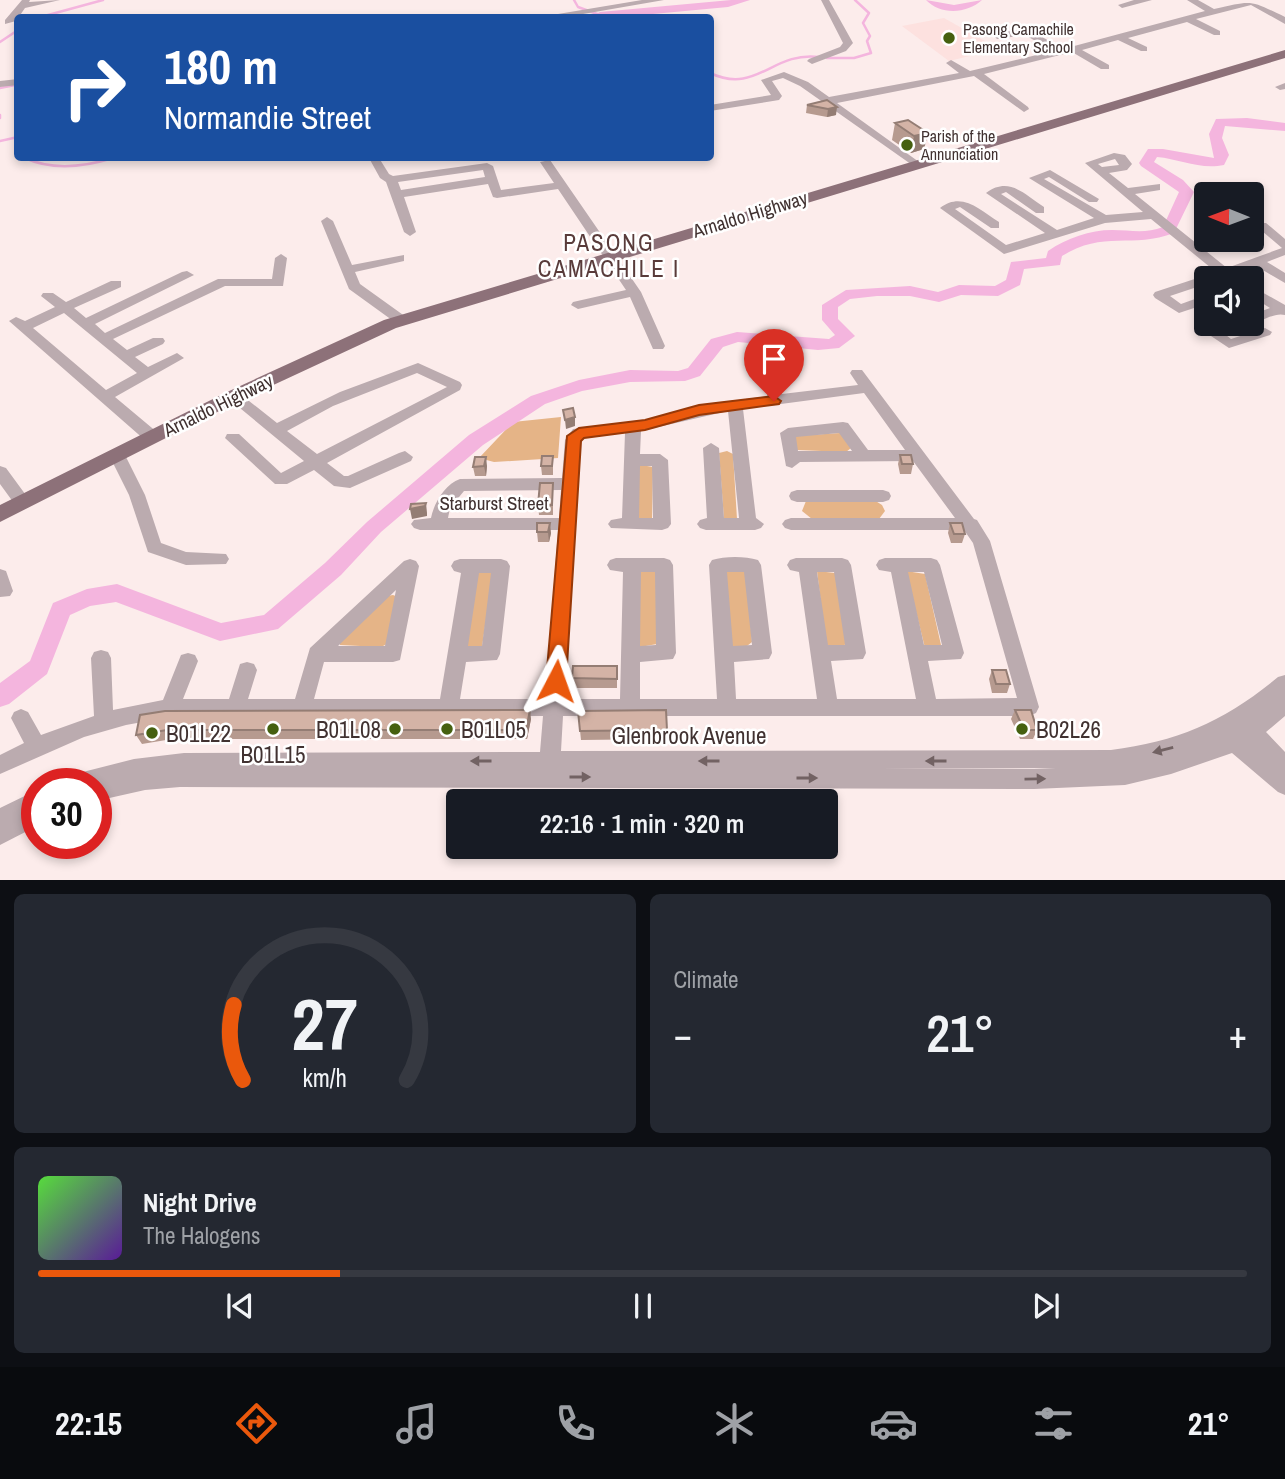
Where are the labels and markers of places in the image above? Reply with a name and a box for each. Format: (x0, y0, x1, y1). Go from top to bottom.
place label: Pasong Camachile Elementary School (963, 18, 1074, 58)
marker: Pasong Camachile Elementary School (941, 30, 957, 46)
place label: Parish of the Annunciation (920, 125, 998, 165)
marker: Parish of the Annunciation (899, 137, 915, 153)
pin (744, 329, 804, 401)
place label: B01L08 (316, 714, 381, 745)
place label: B01L05 (461, 714, 526, 745)
place label: B02L26 (1036, 714, 1101, 745)
place label: B01L22 (166, 718, 231, 749)
marker: B01L15 (265, 721, 281, 737)
marker: B01L08 (387, 721, 403, 737)
marker: B01L05 (439, 721, 455, 737)
marker: B02L26 (1014, 721, 1030, 737)
marker: B01L22 (144, 725, 160, 741)
place label: B01L15 (240, 739, 306, 770)

